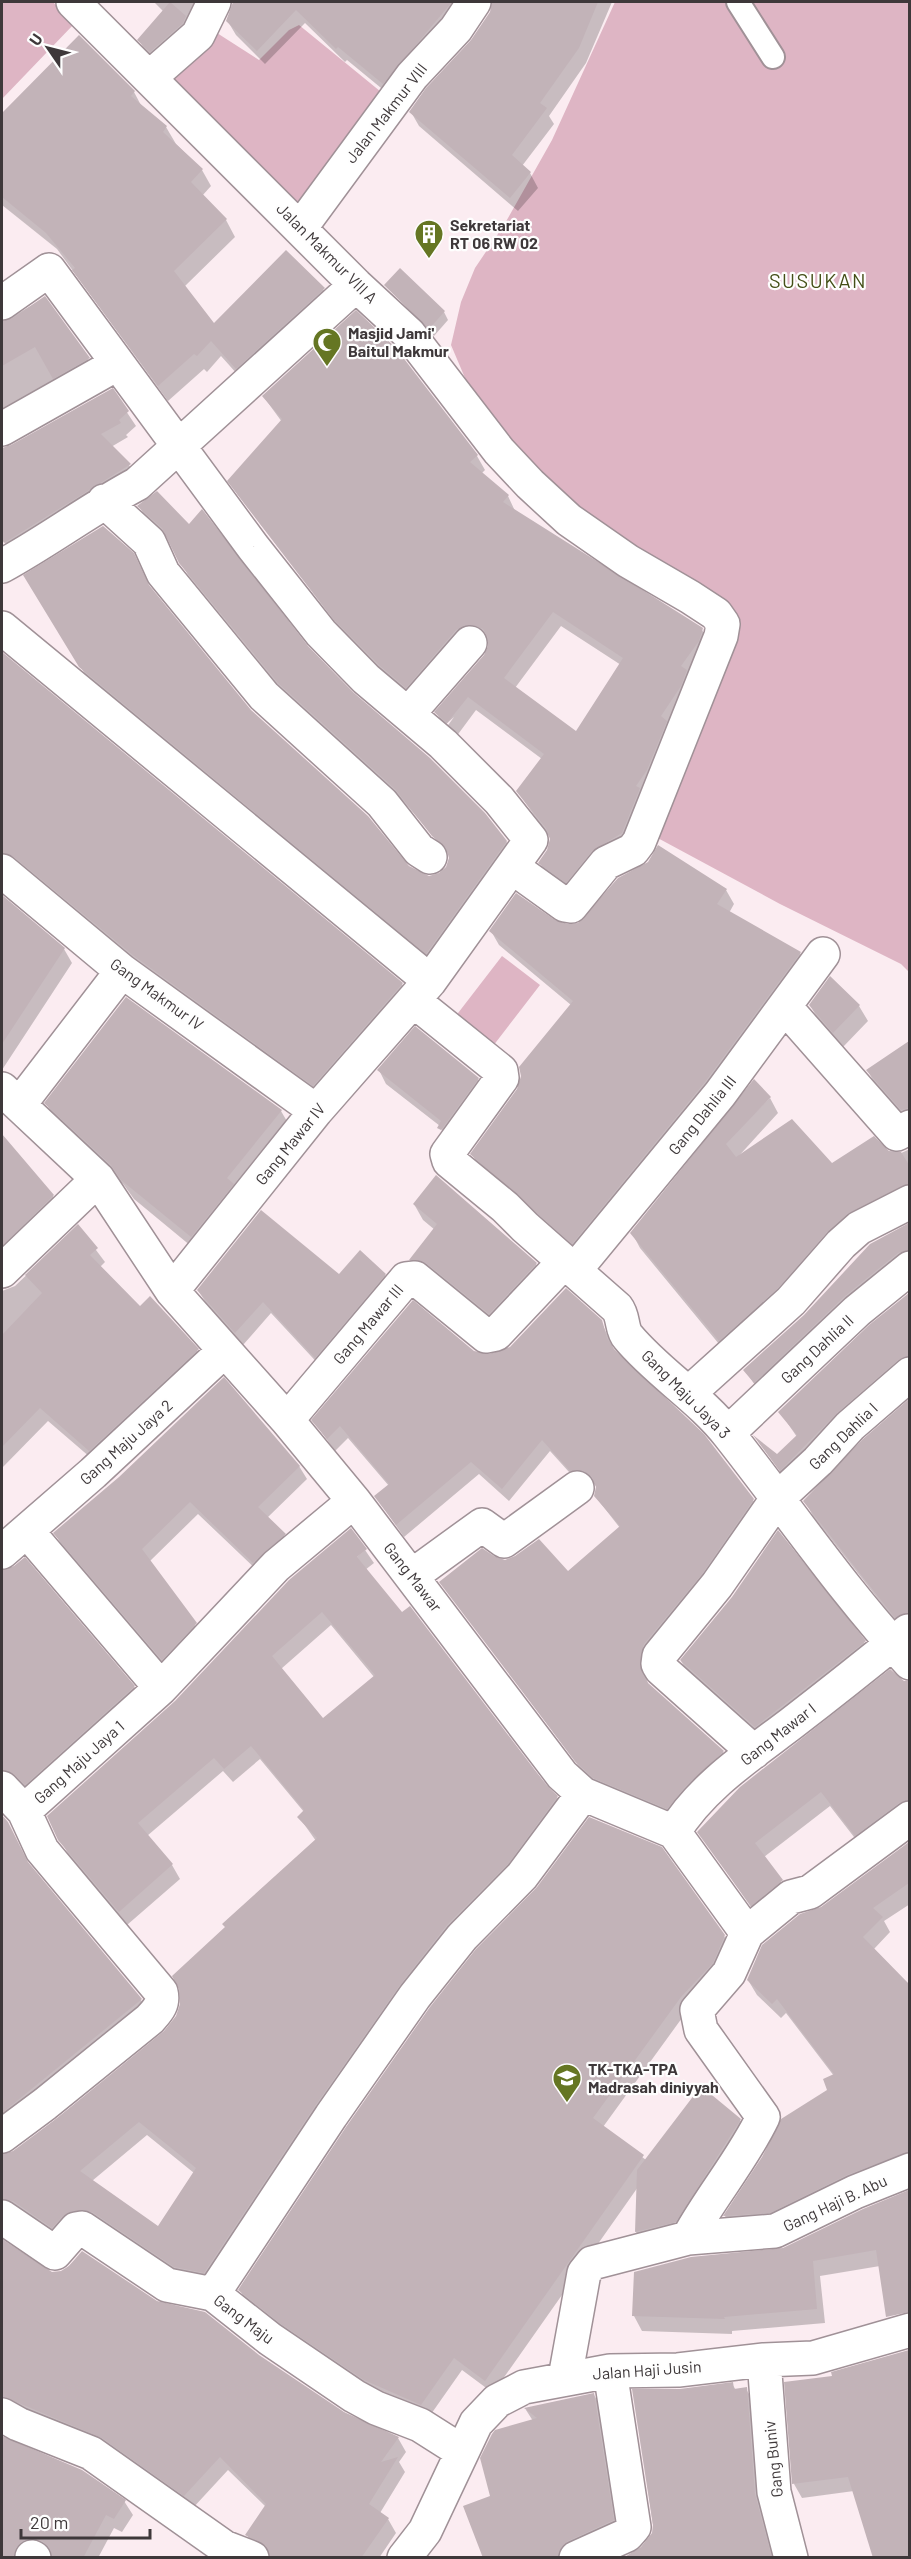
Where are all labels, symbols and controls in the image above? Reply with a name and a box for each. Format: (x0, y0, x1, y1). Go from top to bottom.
north arrow (18, 18, 78, 78)
text: U (25, 30, 46, 49)
street label: Jalan Makmur VIII (341, 59, 430, 166)
street label: Jalan Makmur VIII A (273, 198, 382, 307)
place label: Sekretariat RT 06 RW 02 (450, 215, 538, 252)
building icon: Sekretariat RT 06 RW 02 (413, 218, 445, 260)
district label: SUSUKAN (769, 268, 867, 292)
place label: Masjid Jami' Baitul Makmur (348, 323, 449, 360)
mosque icon: Masjid Jami' Baitul Makmur (311, 326, 343, 368)
street label: Gang Makmur IV (107, 953, 207, 1034)
street label: Gang Dahlia III (664, 1071, 739, 1158)
street label: Gang Mawar IV (251, 1099, 328, 1188)
street label: Gang Mawar III (329, 1280, 407, 1368)
street label: Gang Dahlia II (776, 1310, 857, 1387)
street label: Gang Maju Jaya 3 (638, 1345, 735, 1442)
street label: Gang Maju Jaya 2 (75, 1395, 176, 1488)
street label: Gang Dahlia I (804, 1398, 881, 1473)
street label: Gang Mawar (380, 1538, 447, 1615)
street label: Gang Mawar I (736, 1698, 819, 1769)
street label: Gang Maju Jaya 1 (30, 1716, 128, 1807)
place label: TK-TKA-TPA Madrasah diniyyah (588, 2059, 719, 2096)
school or university icon: TK-TKA-TPA Madrasah diniyyah (551, 2062, 583, 2104)
street label: Gang Haji B. Abu (780, 2170, 890, 2235)
street label: Gang Maju (210, 2290, 278, 2347)
street label: Jalan Haji Jusin (592, 2356, 702, 2383)
street label: Gang Buniv (759, 2419, 786, 2498)
scale bar (21, 2502, 150, 2540)
text: 20 m (30, 2511, 68, 2533)

